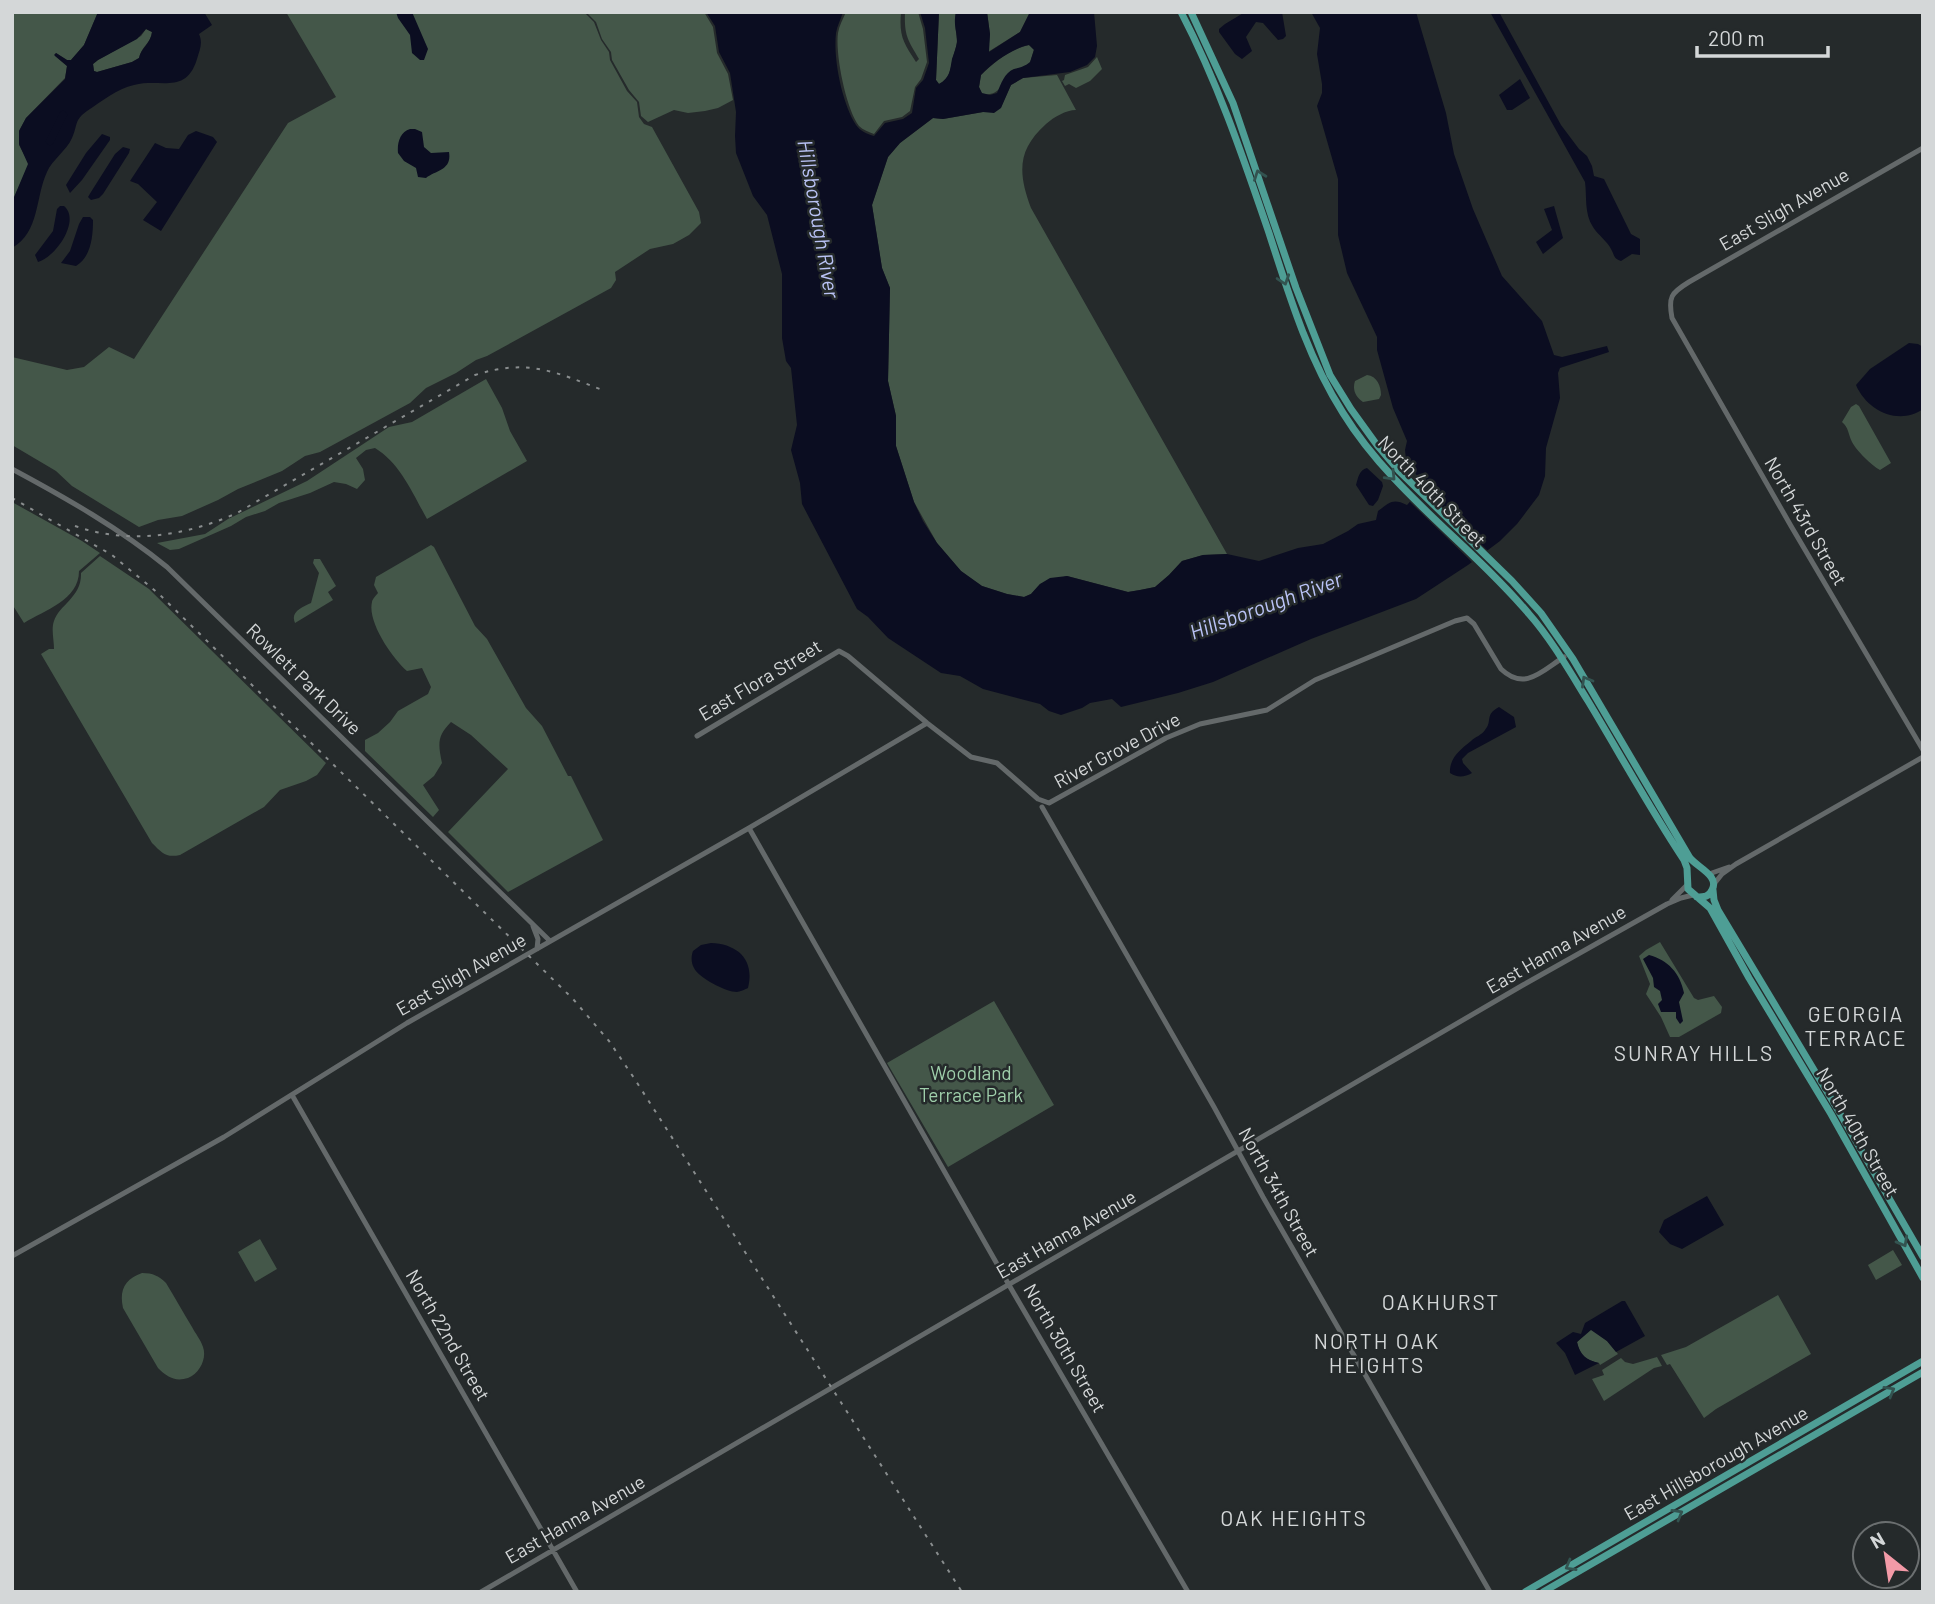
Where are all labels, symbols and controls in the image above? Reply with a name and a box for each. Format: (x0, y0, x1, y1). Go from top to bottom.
scale bar (1697, 14, 1828, 58)
text: 200 m (1708, 25, 1765, 50)
water label: Hillsborough River (793, 138, 846, 300)
street label: East Sligh Avenue (1715, 162, 1853, 255)
one-way arrow (1253, 170, 1267, 182)
one-way arrow (1276, 274, 1290, 286)
street label: North 40th Street (1374, 430, 1491, 551)
street label: North 43rd Street (1760, 452, 1853, 589)
one-way arrow (1382, 467, 1395, 480)
water label: Hillsborough River (1186, 565, 1346, 644)
street label: Rowlett Park Drive (242, 618, 367, 739)
street label: East Flora Street (694, 634, 825, 725)
one-way arrow (1582, 675, 1595, 688)
street label: River Grove Drive (1050, 707, 1184, 792)
street label: East Hanna Avenue (1482, 899, 1630, 998)
street label: East Sligh Avenue (392, 927, 530, 1020)
district label: GEORGIA TERRACE (1804, 1001, 1908, 1050)
district label: SUNRAY HILLS (1614, 1040, 1774, 1065)
park label: Woodland Terrace Park (919, 1061, 1023, 1106)
street label: North 40th Street (1812, 1063, 1905, 1200)
street label: North 34th Street (1234, 1123, 1325, 1260)
street label: East Hanna Avenue (992, 1184, 1140, 1283)
one-way arrow (1894, 1234, 1908, 1247)
street label: North 22nd Street (402, 1265, 495, 1405)
street label: North 30th Street (1019, 1279, 1112, 1416)
district label: OAKHURST (1382, 1289, 1500, 1314)
district label: NORTH OAK HEIGHTS (1314, 1328, 1440, 1377)
one-way arrow (1882, 1386, 1895, 1399)
street label: East Hillsborough Avenue (1620, 1400, 1812, 1525)
street label: East Hanna Avenue (501, 1469, 649, 1568)
district label: OAK HEIGHTS (1220, 1505, 1368, 1530)
one-way arrow (1671, 1509, 1683, 1522)
north arrow (1851, 1520, 1921, 1590)
text: N (1866, 1527, 1888, 1553)
one-way arrow (1564, 1558, 1577, 1571)

